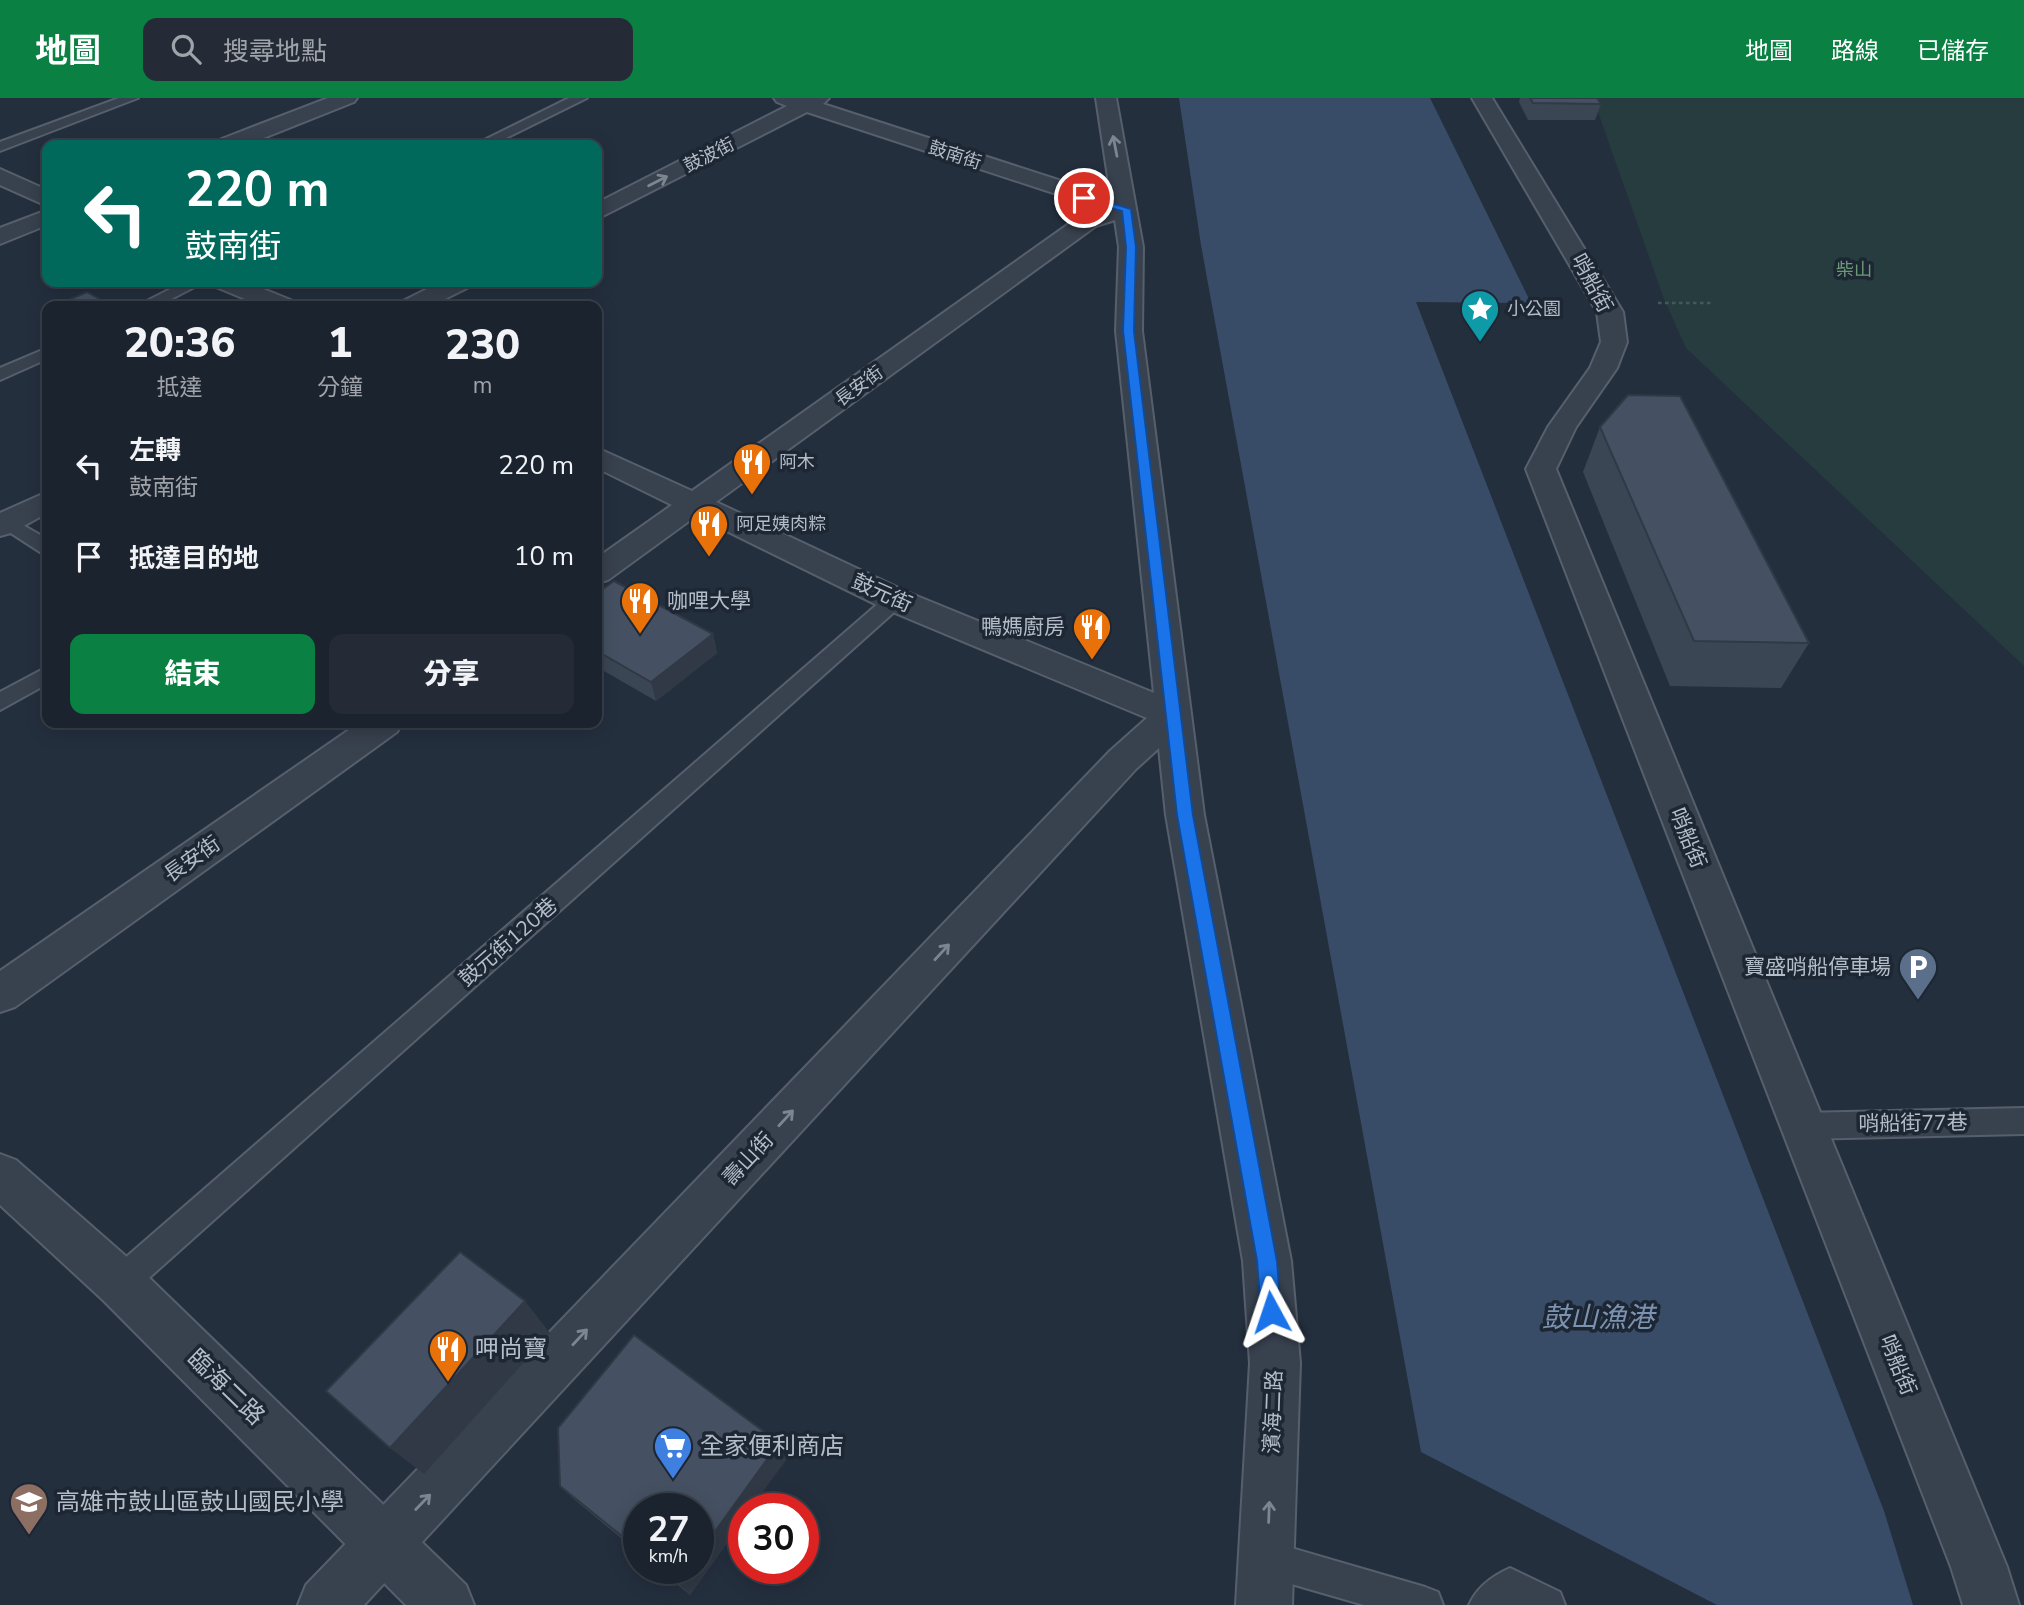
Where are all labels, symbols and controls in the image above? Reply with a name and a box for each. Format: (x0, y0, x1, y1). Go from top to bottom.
search box (143, 18, 633, 81)
text: 地圖 (35, 29, 101, 74)
icon: search (167, 30, 205, 68)
text: 搜尋地點 (223, 34, 327, 69)
text: 地圖 (1745, 35, 1793, 67)
text: 路線 (1831, 35, 1879, 67)
text: 已儲存 (1917, 35, 1989, 67)
street label: 鼓波街 (679, 132, 739, 178)
street label: 鼓南街 (926, 135, 984, 175)
one-way arrow (1108, 135, 1121, 158)
text: 220 m (185, 156, 329, 223)
icon: left (70, 168, 161, 259)
pin (1054, 168, 1114, 228)
one-way arrow (647, 174, 667, 188)
icon: arrive (1065, 179, 1103, 217)
text: 鼓南街 (185, 225, 281, 268)
street label: 哨船街 (1565, 249, 1619, 317)
park label: 柴山 (1836, 258, 1872, 282)
place icon: 小公園 (1459, 288, 1501, 343)
place label: 小公園 (1507, 297, 1561, 321)
text: 20:36 (124, 315, 235, 372)
text: 1 (327, 315, 353, 372)
text: 230 (445, 317, 520, 374)
street label: 長安街 (830, 360, 888, 412)
text: m (473, 370, 492, 401)
text: 抵達 (157, 372, 203, 403)
text: 分鐘 (317, 372, 363, 403)
text: 左轉 (129, 433, 181, 468)
restaurant icon: 阿木 (731, 441, 773, 496)
icon: left (70, 447, 108, 485)
text: 220 m (498, 448, 574, 483)
place label: 阿木 (779, 450, 815, 474)
text: 鼓南街 (129, 472, 198, 503)
restaurant icon: 阿足姨肉粽 (688, 503, 730, 558)
place label: 阿足姨肉粽 (736, 512, 826, 536)
icon: arrive (70, 538, 108, 576)
text: 10 m (514, 539, 574, 574)
text: 抵達目的地 (129, 541, 259, 576)
street label: 鼓元街 (848, 567, 916, 619)
restaurant icon: 咖哩大學 (619, 580, 661, 635)
place label: 咖哩大學 (667, 587, 751, 615)
restaurant icon: 鴨媽廚房 (1071, 606, 1113, 661)
place label: 鴨媽廚房 (981, 613, 1065, 641)
button: 結束 (70, 634, 315, 714)
button: 分享 (329, 634, 574, 714)
street label: 哨船街 (1663, 804, 1713, 872)
street label: 長安街 (158, 829, 226, 889)
street label: 鼓元街120巷 (453, 891, 563, 993)
one-way arrow (934, 944, 951, 961)
parking icon: 寶盛哨船停車場 (1897, 946, 1939, 1001)
place label: 寶盛哨船停車場 (1744, 953, 1891, 981)
street label: 哨船街77巷 (1858, 1108, 1968, 1138)
one-way arrow (778, 1110, 795, 1127)
street label: 壽山街 (716, 1126, 780, 1192)
position arrow (1234, 1275, 1308, 1349)
water label: 鼓山漁港 (1542, 1299, 1658, 1337)
restaurant icon: 呷尚寶 (427, 1328, 469, 1383)
one-way arrow (571, 1329, 588, 1346)
street label: 哨船街 (1873, 1331, 1923, 1399)
place label: 呷尚寶 (475, 1333, 547, 1365)
street label: 臨海二路 (180, 1342, 272, 1432)
street label: 濱海二路 (1258, 1370, 1288, 1454)
supermarket icon: 全家便利商店 (652, 1425, 694, 1480)
place label: 全家便利商店 (700, 1430, 844, 1462)
school or university icon: 高雄市鼓山區鼓山國民小學 (8, 1481, 50, 1536)
place label: 高雄市鼓山區鼓山國民小學 (56, 1486, 344, 1518)
one-way arrow (414, 1493, 431, 1510)
speed limit sign: 30 (728, 1493, 819, 1584)
one-way arrow (1263, 1501, 1276, 1524)
text: 27 (647, 1506, 690, 1553)
text: km/h (649, 1544, 688, 1568)

